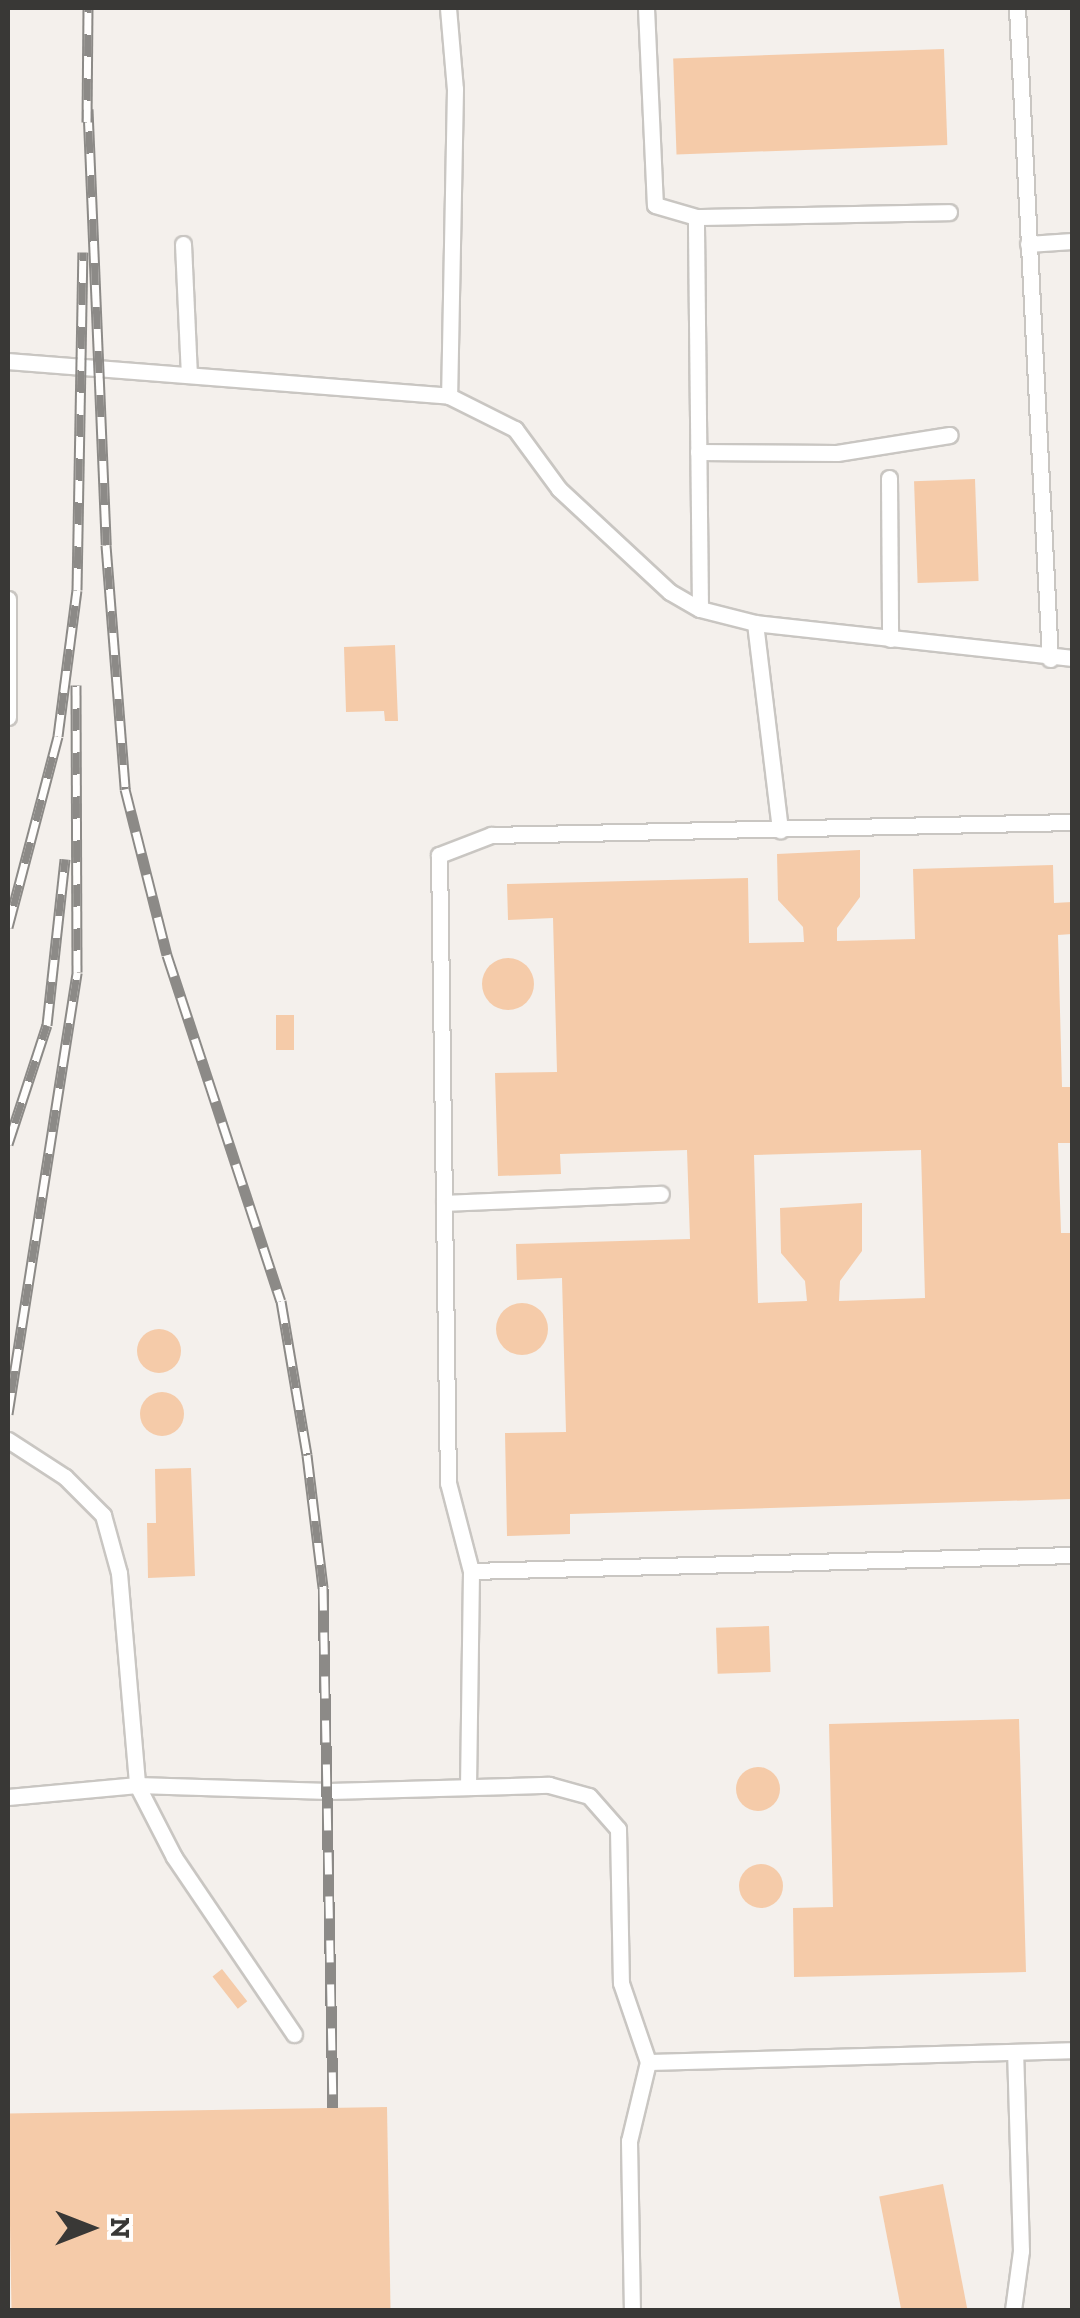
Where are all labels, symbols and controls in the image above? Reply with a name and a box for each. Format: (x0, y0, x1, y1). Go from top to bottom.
north arrow (40, 2178, 140, 2278)
text: N (104, 2217, 137, 2239)

